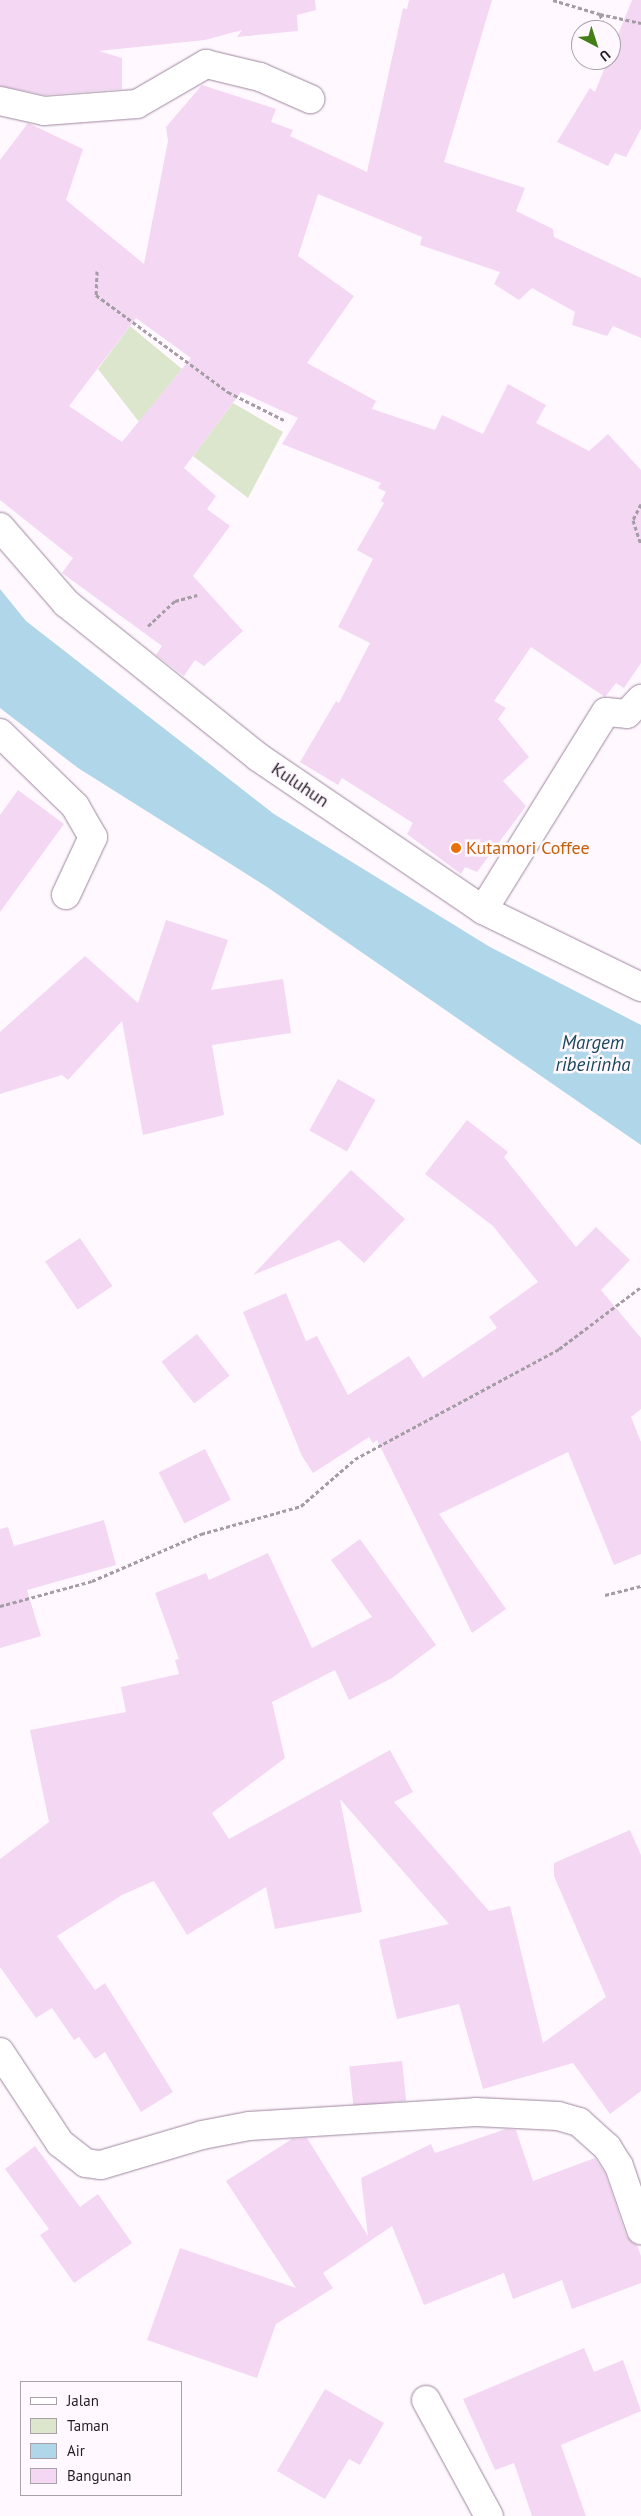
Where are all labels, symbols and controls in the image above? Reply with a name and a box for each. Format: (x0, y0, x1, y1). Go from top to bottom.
north arrow (571, 20, 621, 70)
text: U (596, 46, 614, 65)
street label: Kuluhun (267, 758, 333, 812)
place label: Kutamori Coffee (466, 837, 590, 859)
marker: Kutamori Coffee (450, 842, 462, 854)
water label: Margem ribeirinha (555, 1032, 631, 1076)
legend (20, 2381, 182, 2496)
text: Jalan (67, 2391, 99, 2410)
text: Taman (67, 2416, 109, 2435)
text: Air (67, 2441, 85, 2460)
text: Bangunan (67, 2466, 131, 2485)

